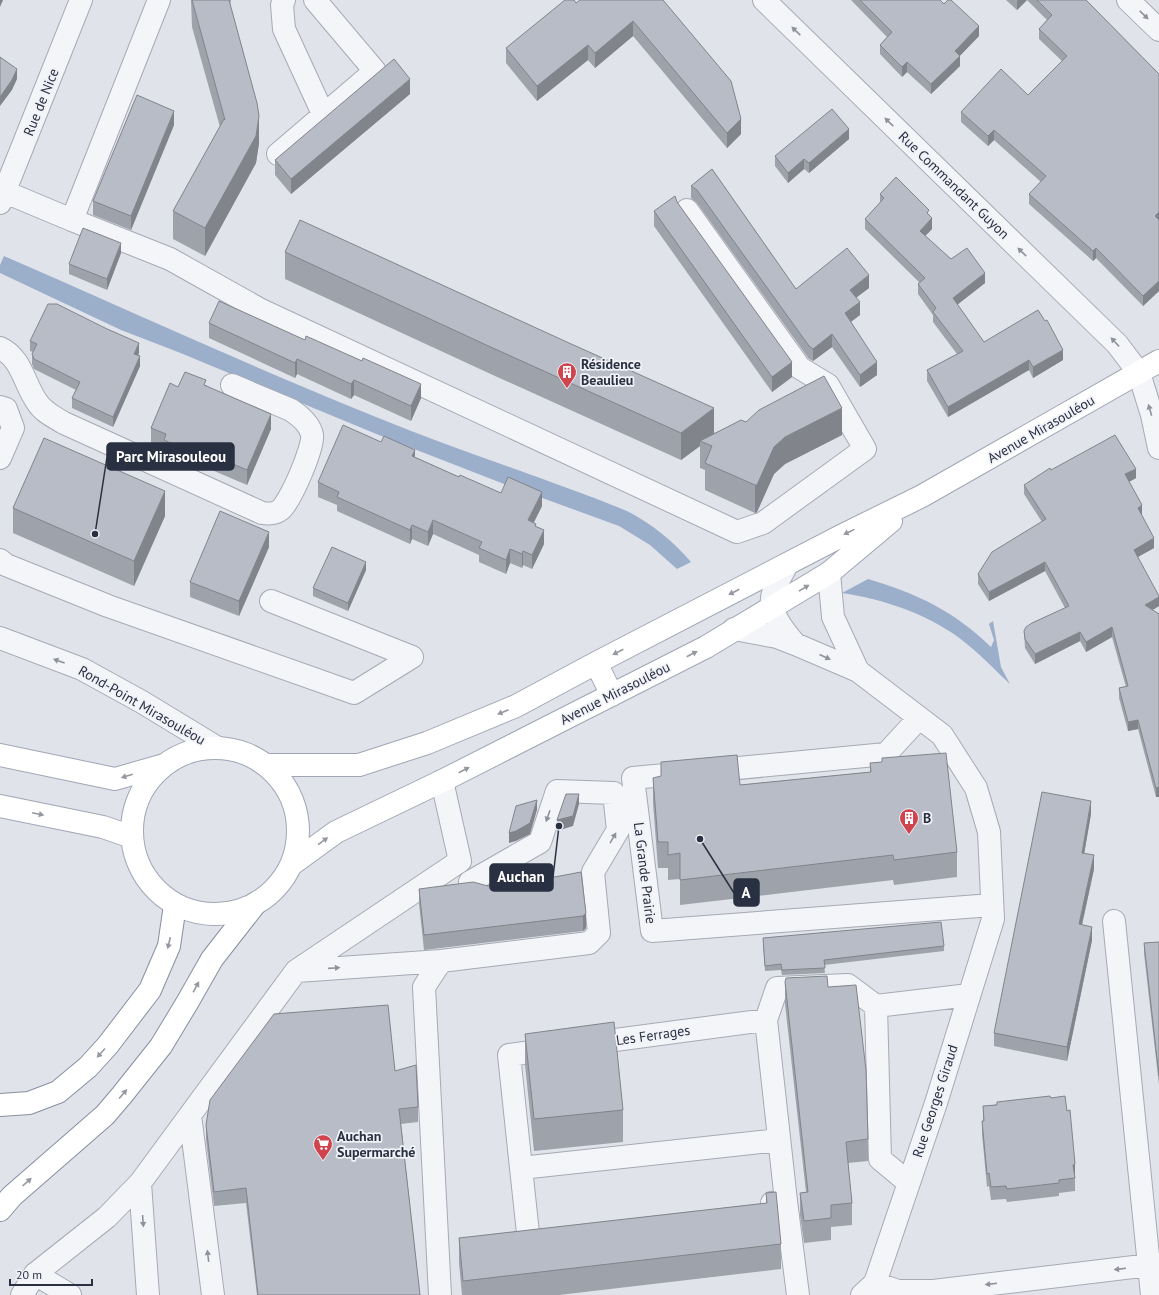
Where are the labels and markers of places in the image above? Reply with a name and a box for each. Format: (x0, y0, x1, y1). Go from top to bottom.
place label: Résidence Beaulieu (581, 355, 641, 389)
building icon: Résidence Beaulieu (556, 361, 578, 389)
callout: Parc Mirasouleou (107, 443, 234, 470)
building icon: B (898, 807, 920, 835)
place label: B (923, 809, 931, 827)
callout: Auchan (490, 864, 553, 891)
callout: A (734, 879, 759, 906)
place label: Auchan Supermarché (337, 1127, 415, 1161)
supermarket icon: Auchan Supermarché (312, 1133, 334, 1161)

